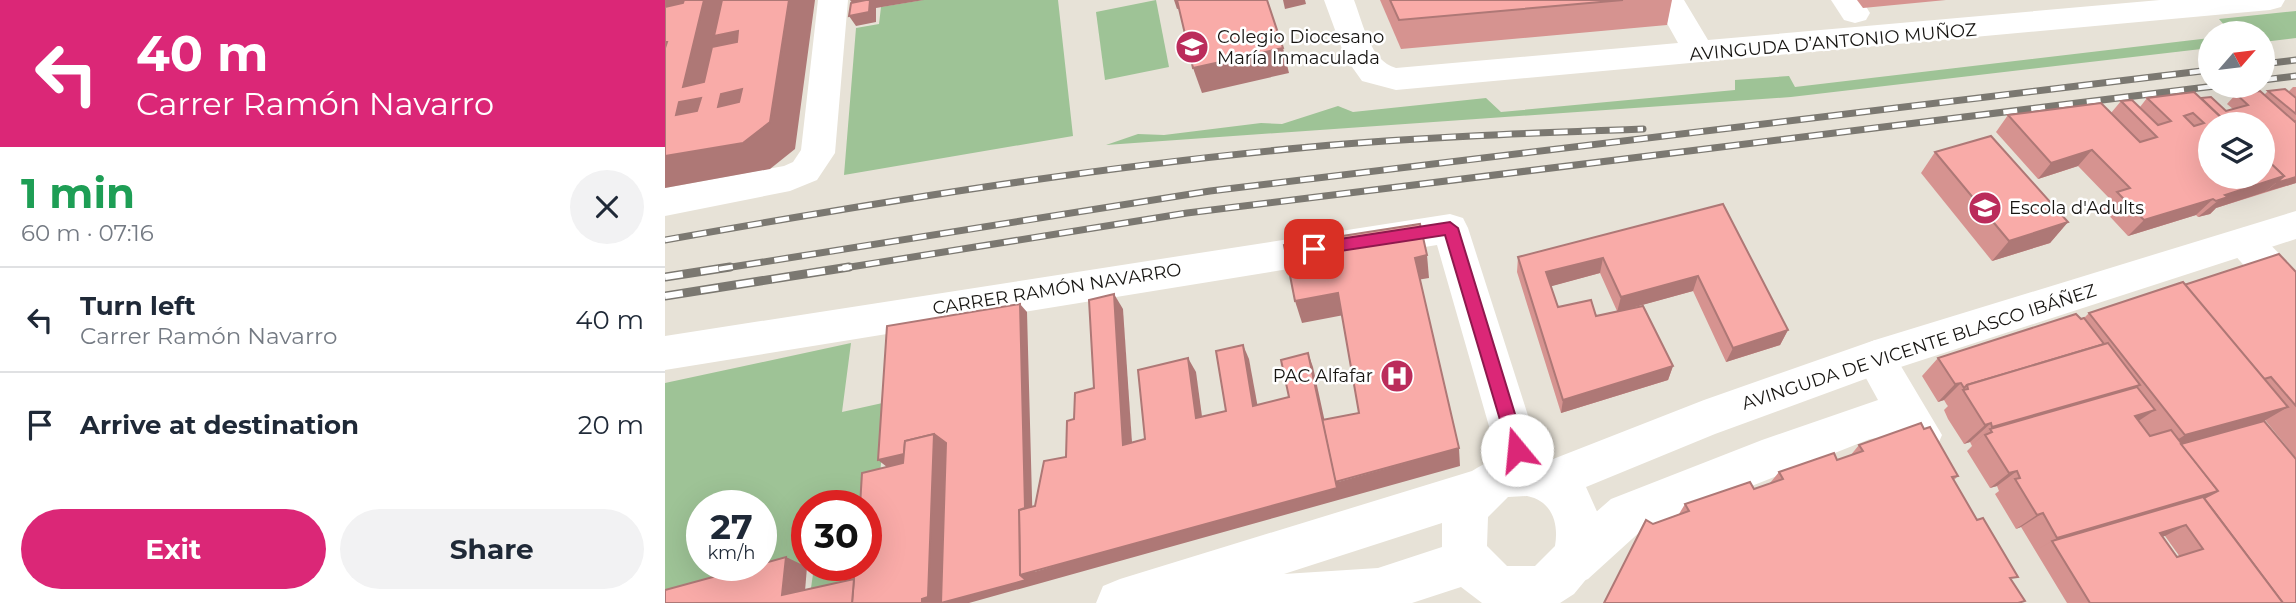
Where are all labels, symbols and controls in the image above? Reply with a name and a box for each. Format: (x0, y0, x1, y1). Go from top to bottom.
street label: AVINGUDA D’ANTONIO MUÑOZ (1688, 18, 1978, 66)
north arrow (2198, 21, 2275, 98)
map controls (2198, 21, 2275, 189)
text: 40 m (136, 24, 268, 83)
place label: Colegio Diocesano María Inmaculada (1217, 26, 1384, 69)
icon: left (21, 28, 112, 119)
school or university icon: Colegio Diocesano María Inmaculada (1173, 28, 1211, 66)
text: Carrer Ramón Navarro (136, 84, 494, 123)
button: layers (2198, 112, 2275, 189)
text: 1 min (21, 167, 135, 219)
button: close (570, 170, 644, 244)
school or university icon: Escola d'Adults (1966, 189, 2004, 227)
place label: Escola d'Adults (2009, 197, 2144, 219)
text: 60 m · 07:16 (21, 219, 154, 247)
pin (1284, 219, 1344, 279)
icon: arrive (1295, 230, 1333, 268)
street label: CARRER RAMÓN NAVARRO (931, 258, 1183, 320)
street label: AVINGUDA DE VICENTE BLASCO IBÁÑEZ (1739, 279, 2099, 415)
text: Turn left (80, 290, 196, 322)
icon: left (21, 301, 59, 339)
text: 40 m (575, 304, 644, 336)
text: Carrer Ramón Navarro (80, 322, 337, 350)
hospital icon: PAC Alfafar (1378, 357, 1416, 395)
place label: PAC Alfafar (1273, 365, 1373, 387)
icon: arrive (21, 406, 59, 444)
text: Arrive at destination (80, 409, 359, 441)
text: 20 m (578, 409, 644, 441)
position arrow (1480, 413, 1554, 487)
speed limit sign: 30 (791, 490, 882, 581)
text: 27 (710, 505, 753, 548)
button: Exit (21, 509, 326, 589)
button: Share (340, 509, 644, 589)
text: km/h (707, 542, 756, 564)

